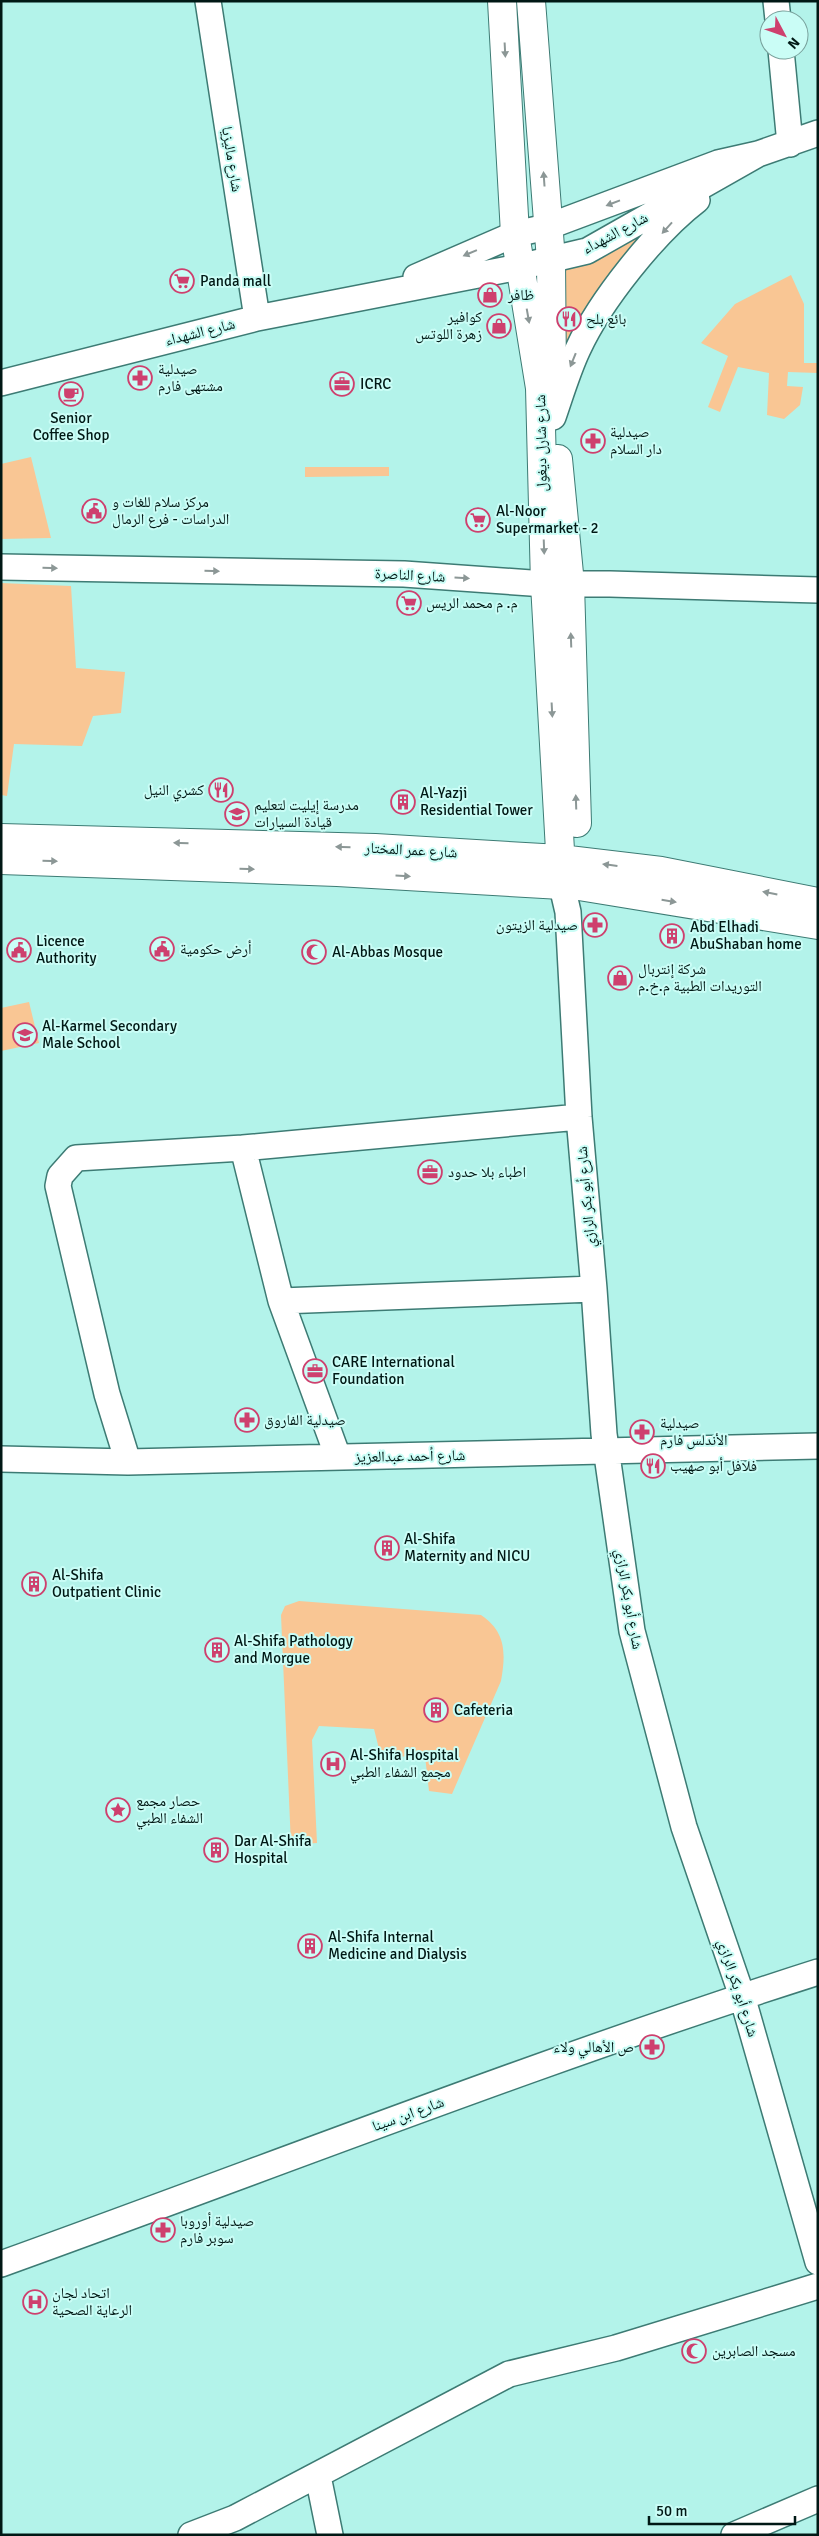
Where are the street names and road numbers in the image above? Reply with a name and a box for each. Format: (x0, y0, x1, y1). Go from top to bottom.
street label: شارع ماليزيا (217, 125, 246, 193)
street label: شارع الشهداء (579, 208, 651, 259)
street label: شارع الشهداء (163, 315, 237, 350)
street label: شارع شارل ديغول (531, 394, 552, 492)
street label: شارع الناصرة (374, 564, 446, 587)
street label: شارع عمر المختار (363, 839, 458, 862)
street label: شارع أبو بكر الرازي (573, 1145, 602, 1248)
street label: شارع أحمد عبدالعزيز (353, 1446, 466, 1467)
street label: شارع أبو بكر الرازي (609, 1547, 647, 1651)
street label: شارع أبو بكر الرازي (711, 1937, 762, 2040)
street label: شارع ابن سينا (370, 2093, 447, 2136)

